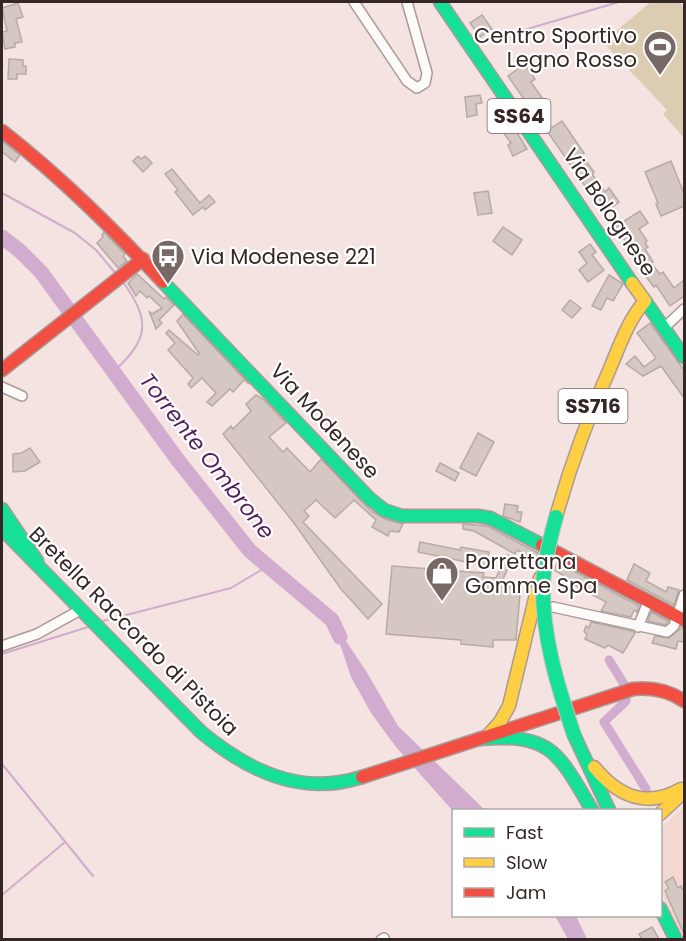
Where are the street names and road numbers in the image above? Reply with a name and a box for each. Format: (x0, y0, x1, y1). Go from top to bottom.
road number: SS64 (488, 99, 550, 133)
street label: Via Bolognese (556, 142, 664, 282)
street label: Via Modenese (264, 357, 386, 485)
road number: SS716 (558, 389, 628, 423)
street label: Bretella Raccordo di Pistoia (23, 520, 245, 742)

